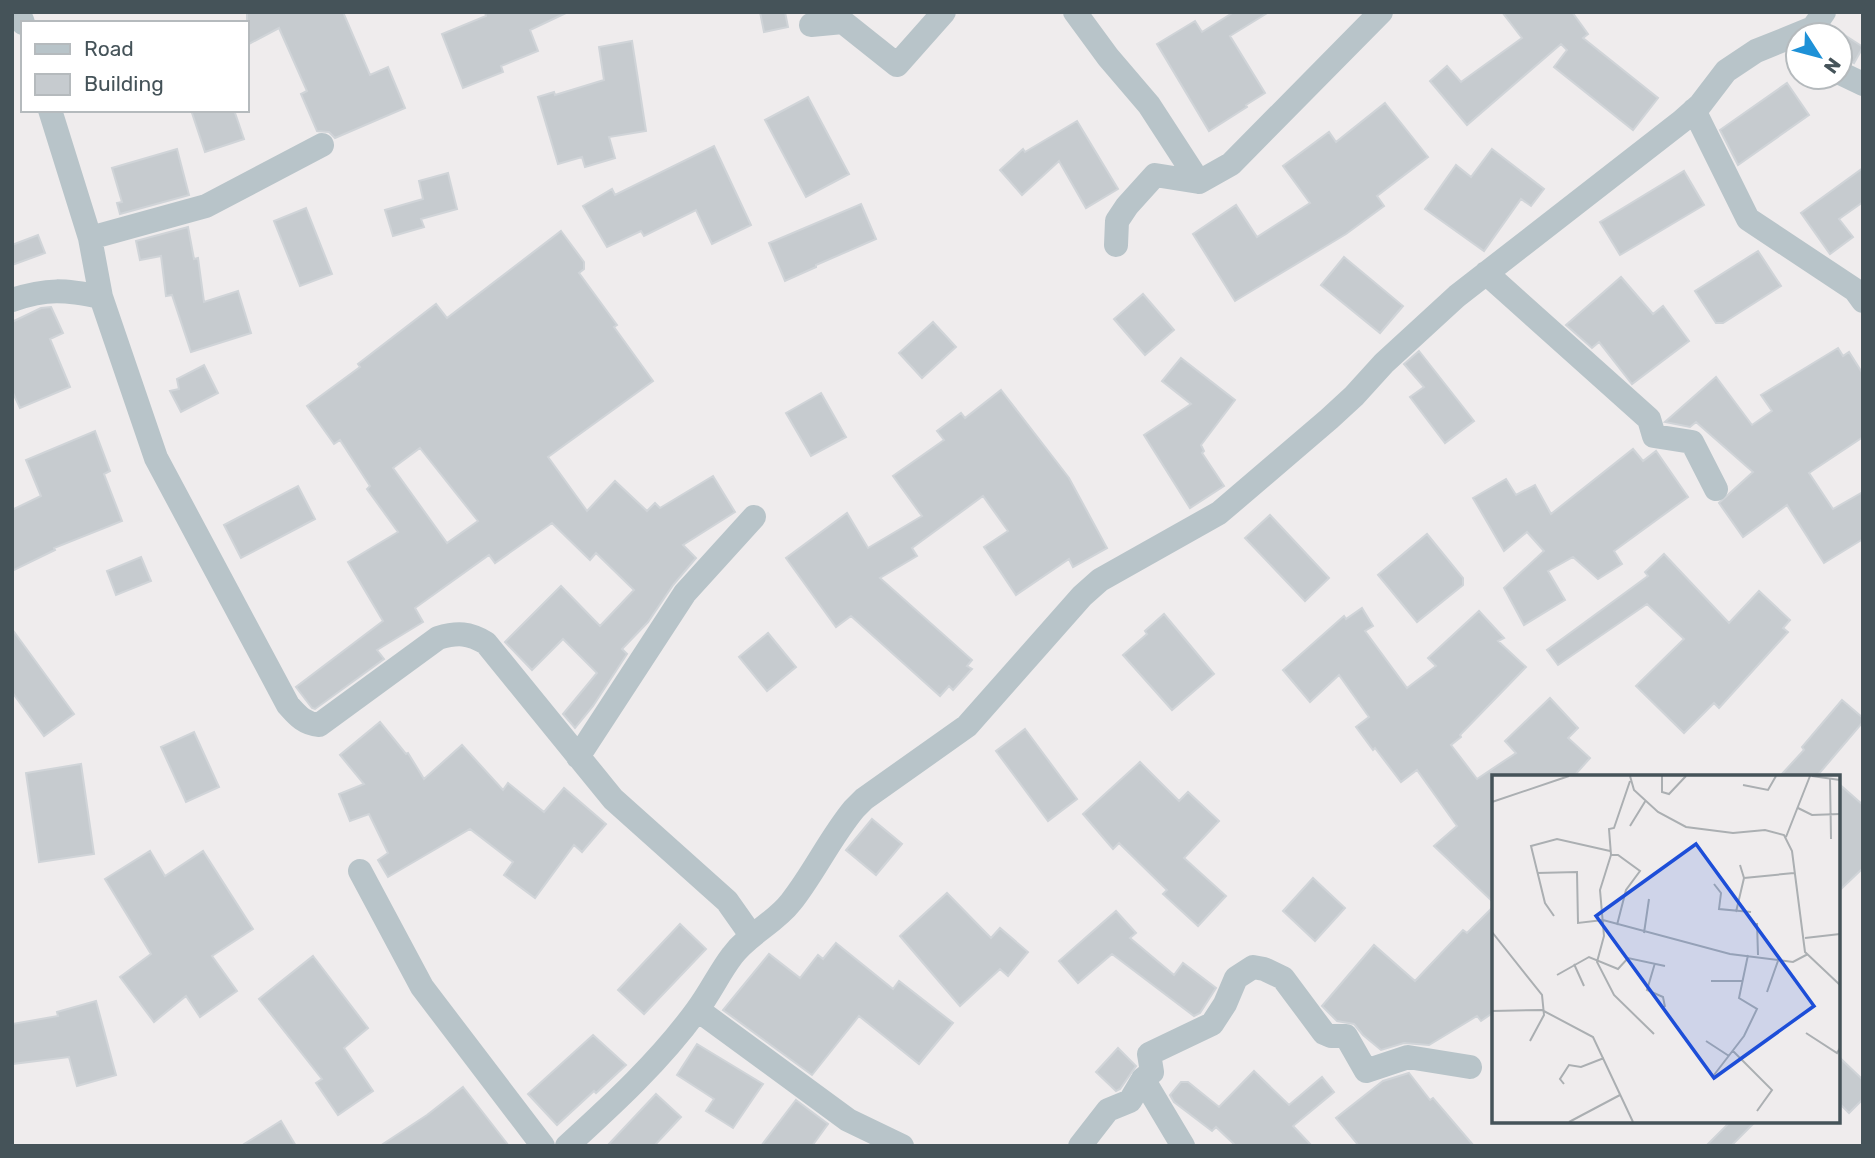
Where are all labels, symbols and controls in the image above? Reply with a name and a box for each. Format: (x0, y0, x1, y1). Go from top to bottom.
legend (21, 21, 248, 112)
north arrow (1784, 21, 1854, 91)
text: Road (84, 36, 134, 61)
text: N (1819, 53, 1846, 78)
text: Building (84, 71, 164, 96)
inset map (1492, 775, 1840, 1123)

